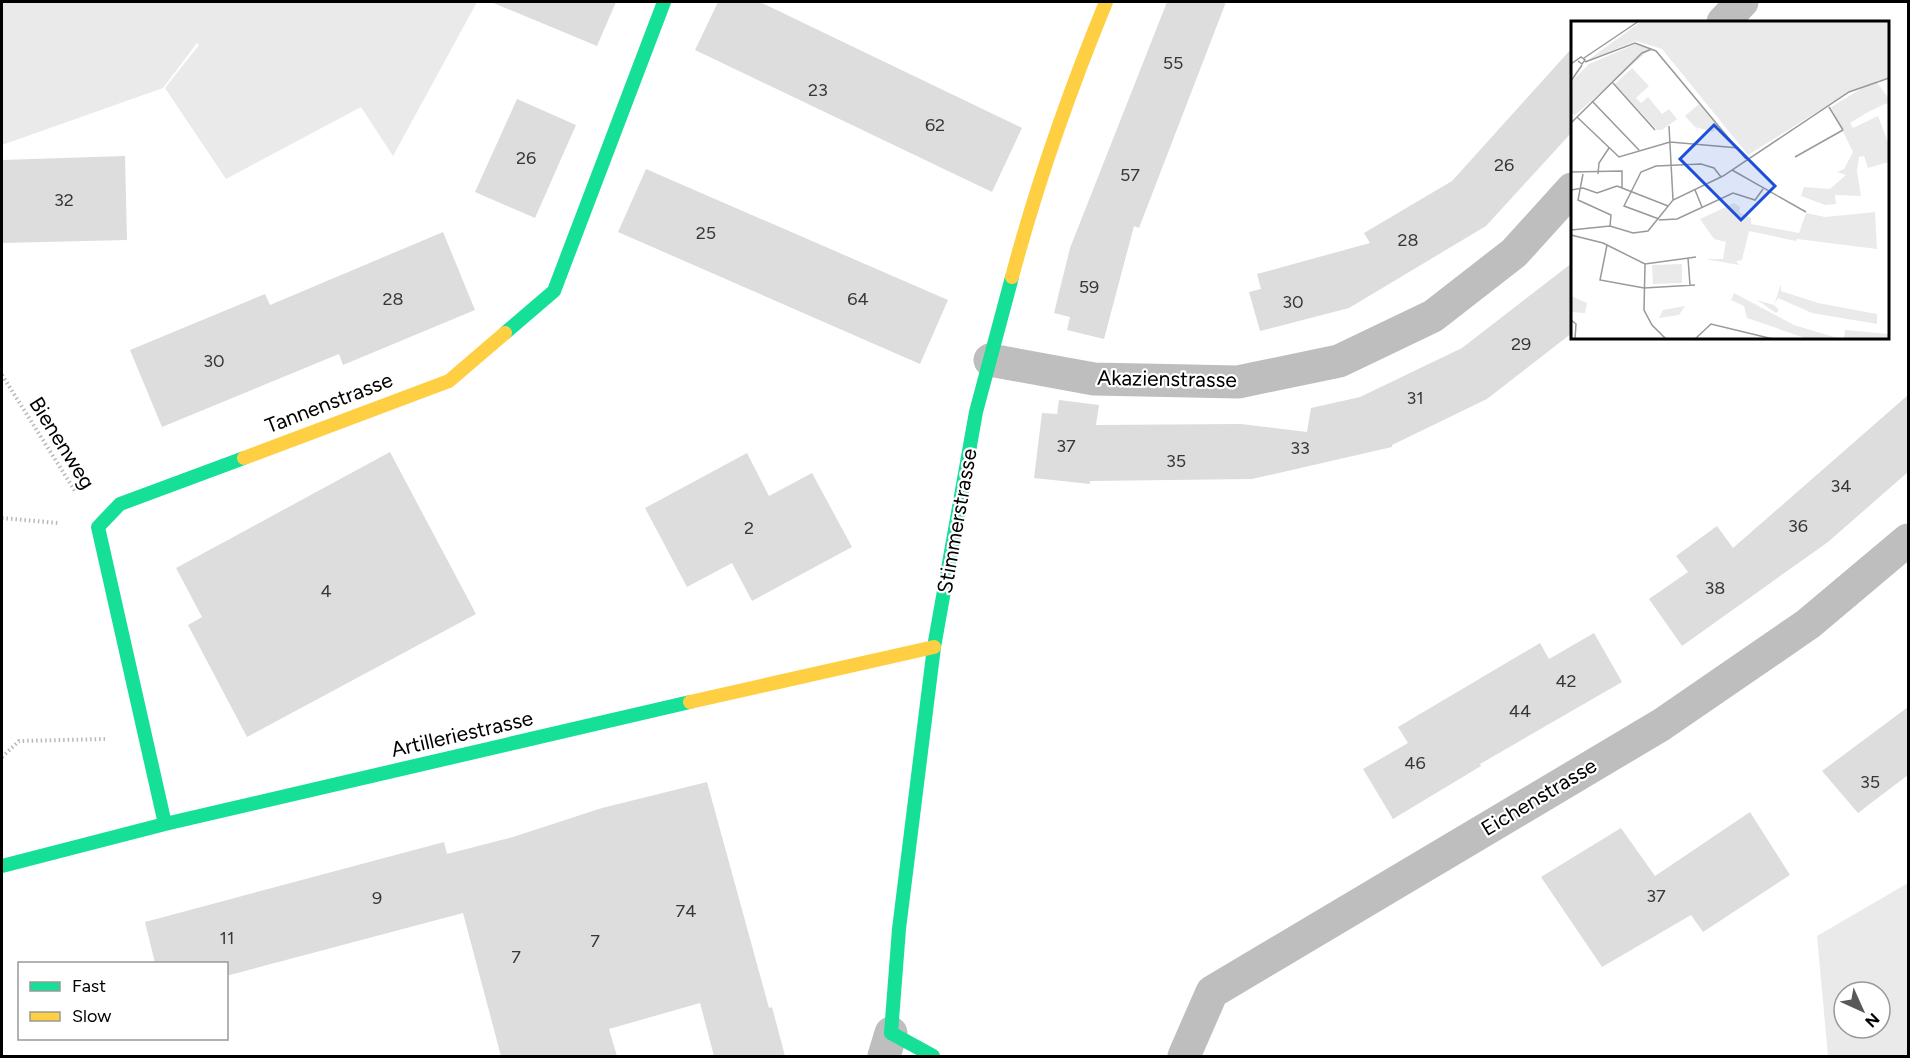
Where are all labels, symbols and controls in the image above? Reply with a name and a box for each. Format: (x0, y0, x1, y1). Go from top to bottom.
inset map (1571, 21, 1889, 339)
house number: 55 (1163, 52, 1183, 74)
house number: 23 (808, 79, 828, 101)
house number: 62 (925, 114, 945, 136)
house number: 26 (516, 147, 536, 169)
house number: 26 (1494, 154, 1514, 176)
house number: 57 (1120, 164, 1140, 186)
house number: 32 (54, 189, 74, 211)
house number: 25 (696, 222, 716, 244)
house number: 28 (1397, 229, 1419, 251)
house number: 59 (1079, 276, 1099, 298)
house number: 28 (382, 288, 404, 310)
house number: 64 (847, 288, 869, 310)
house number: 30 (1282, 291, 1304, 313)
house number: 29 (1511, 333, 1531, 355)
house number: 30 (203, 350, 225, 372)
street label: Akazienstrasse (1097, 365, 1237, 392)
street label: Tannenstrasse (262, 367, 396, 438)
house number: 31 (1406, 387, 1424, 409)
street label: Bienenweg (24, 392, 101, 493)
house number: 37 (1056, 435, 1076, 457)
house number: 33 (1290, 437, 1310, 459)
street label: Stimmerstrasse (931, 447, 982, 595)
house number: 35 (1166, 450, 1186, 472)
house number: 34 (1831, 475, 1851, 497)
house number: 36 (1788, 515, 1808, 537)
house number: 2 (744, 517, 754, 539)
house number: 38 (1705, 577, 1725, 599)
house number: 4 (320, 580, 332, 602)
house number: 42 (1555, 670, 1577, 692)
house number: 44 (1509, 700, 1531, 722)
street label: Artilleriestrasse (389, 705, 535, 762)
house number: 46 (1404, 752, 1426, 774)
street label: Eichenstrasse (1477, 752, 1601, 841)
house number: 35 (1860, 771, 1880, 793)
house number: 37 (1646, 885, 1666, 907)
house number: 9 (372, 887, 382, 909)
house number: 74 (676, 900, 696, 922)
house number: 11 (220, 927, 234, 949)
house number: 7 (590, 930, 600, 952)
house number: 7 (511, 946, 521, 968)
legend (18, 962, 228, 1040)
text: Fast (72, 975, 106, 997)
north arrow (1832, 980, 1892, 1040)
text: Slow (72, 1005, 111, 1027)
text: N (1861, 1009, 1883, 1031)

